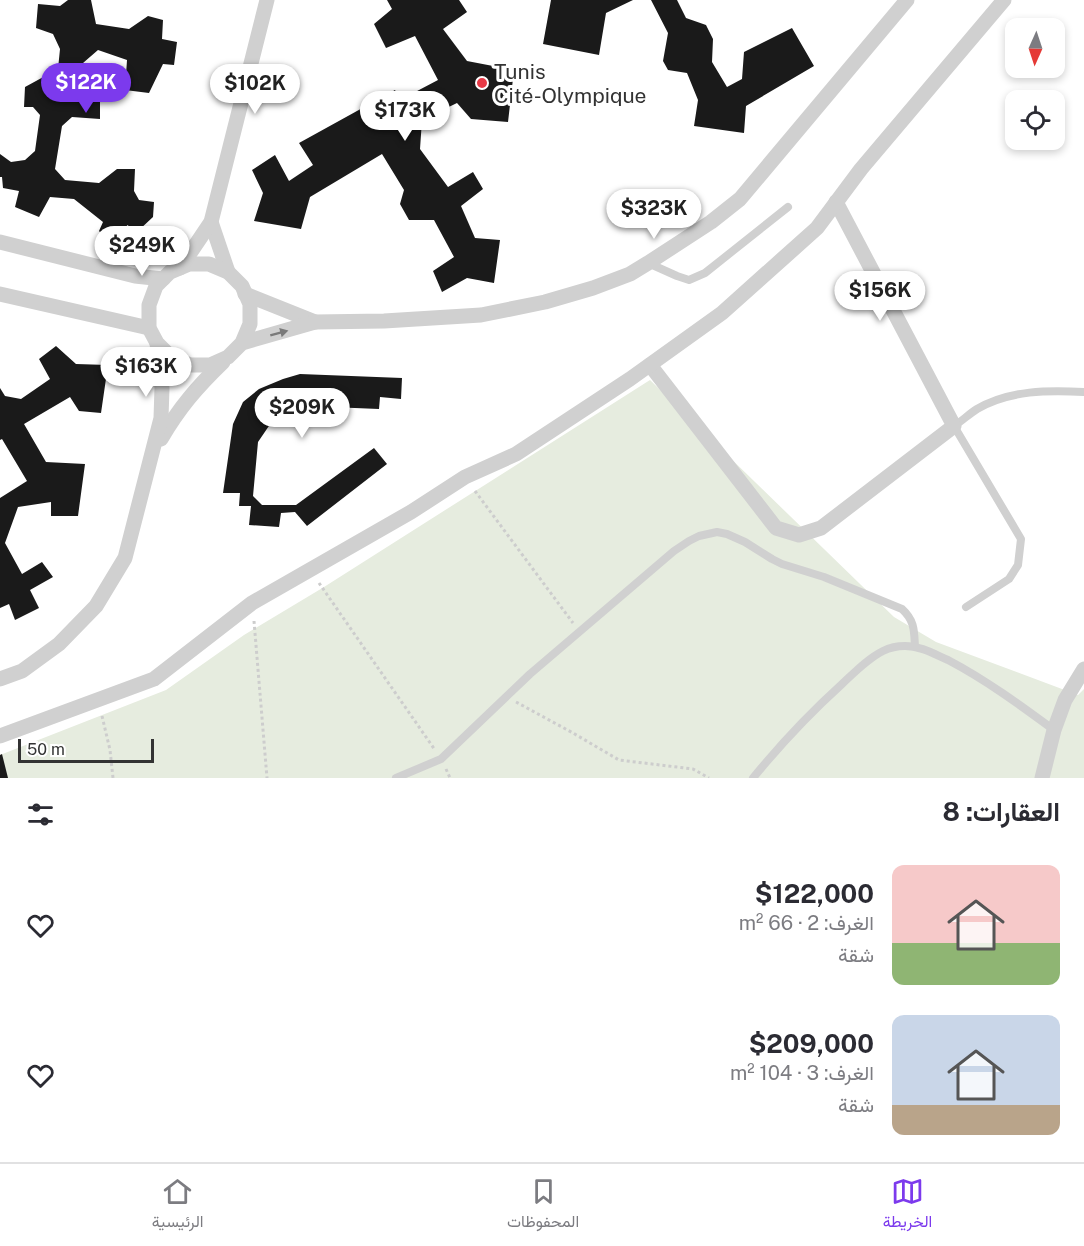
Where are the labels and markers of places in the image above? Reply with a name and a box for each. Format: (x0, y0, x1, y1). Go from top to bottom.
place label: Tunis Cité-Olympique (494, 59, 646, 108)
pin: $122K (44, 63, 128, 114)
pin: $102K (213, 64, 297, 115)
marker: Tunis Cité-Olympique (475, 76, 489, 90)
pin: $173K (363, 91, 447, 142)
pin: $323K (612, 189, 696, 240)
pin: $249K (100, 226, 184, 277)
pin: $156K (838, 271, 922, 322)
pin: $163K (104, 347, 188, 398)
pin: $209K (260, 388, 344, 439)

